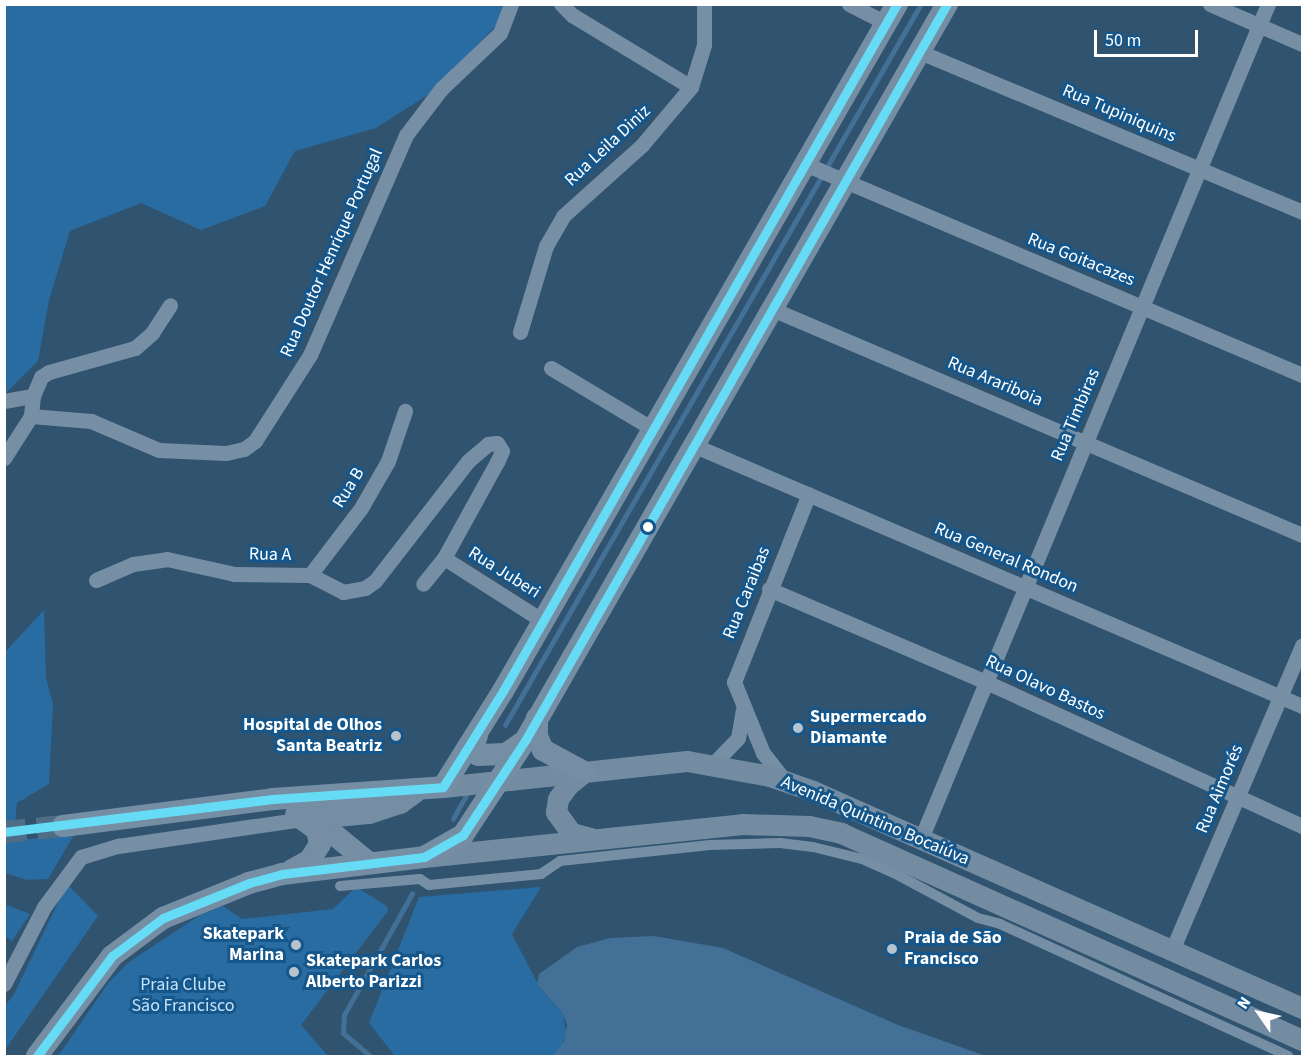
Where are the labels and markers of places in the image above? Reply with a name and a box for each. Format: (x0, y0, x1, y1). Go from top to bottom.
unlabelled marker (642, 521, 654, 533)
place label: Supermercado Diamante (810, 707, 927, 750)
place label: Hospital de Olhos Santa Beatriz (243, 715, 382, 758)
marker: Supermercado Diamante (791, 721, 805, 735)
marker: Hospital de Olhos Santa Beatriz (387, 727, 405, 745)
place label: Skatepark Marina (203, 924, 284, 966)
place label: Praia de São Francisco (904, 928, 1002, 970)
marker: Skatepark Marina (289, 938, 303, 952)
marker: Praia de São Francisco (885, 942, 899, 956)
place label: Skatepark Carlos Alberto Parizzi (306, 951, 441, 994)
marker: Skatepark Carlos Alberto Parizzi (287, 965, 301, 979)

